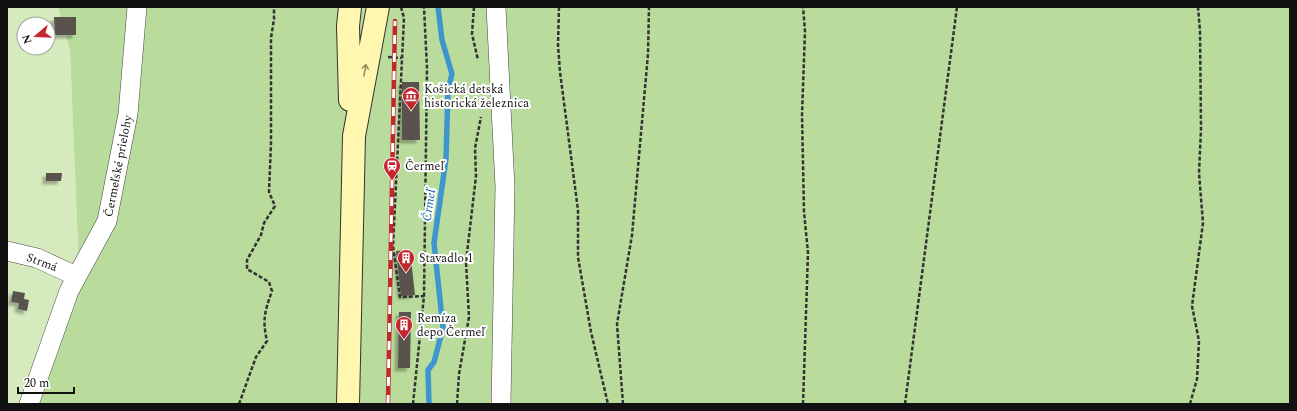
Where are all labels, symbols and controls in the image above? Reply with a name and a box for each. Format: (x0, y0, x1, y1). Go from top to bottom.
north arrow (16, 16, 56, 56)
text: N (18, 32, 37, 46)
one-way arrow (361, 64, 369, 77)
place label: Košická detská historická železnica (424, 80, 529, 113)
museum icon: Košická detská historická železnica (401, 86, 421, 111)
street label: Čermeľské prielohy (99, 112, 138, 219)
station icon: Čermeľ (382, 156, 402, 181)
place label: Čermeľ (405, 157, 445, 176)
water label: Črmeľ (417, 185, 442, 223)
street label: Strmá (24, 248, 60, 277)
building icon: Stavadlo 1 (396, 248, 416, 273)
place label: Stavadlo 1 (419, 249, 473, 268)
place label: Remíza depo Čermeľ (417, 309, 486, 342)
building icon: Remíza depo Čermeľ (394, 315, 414, 340)
scale bar (18, 369, 74, 395)
text: 20 m (24, 374, 49, 393)

